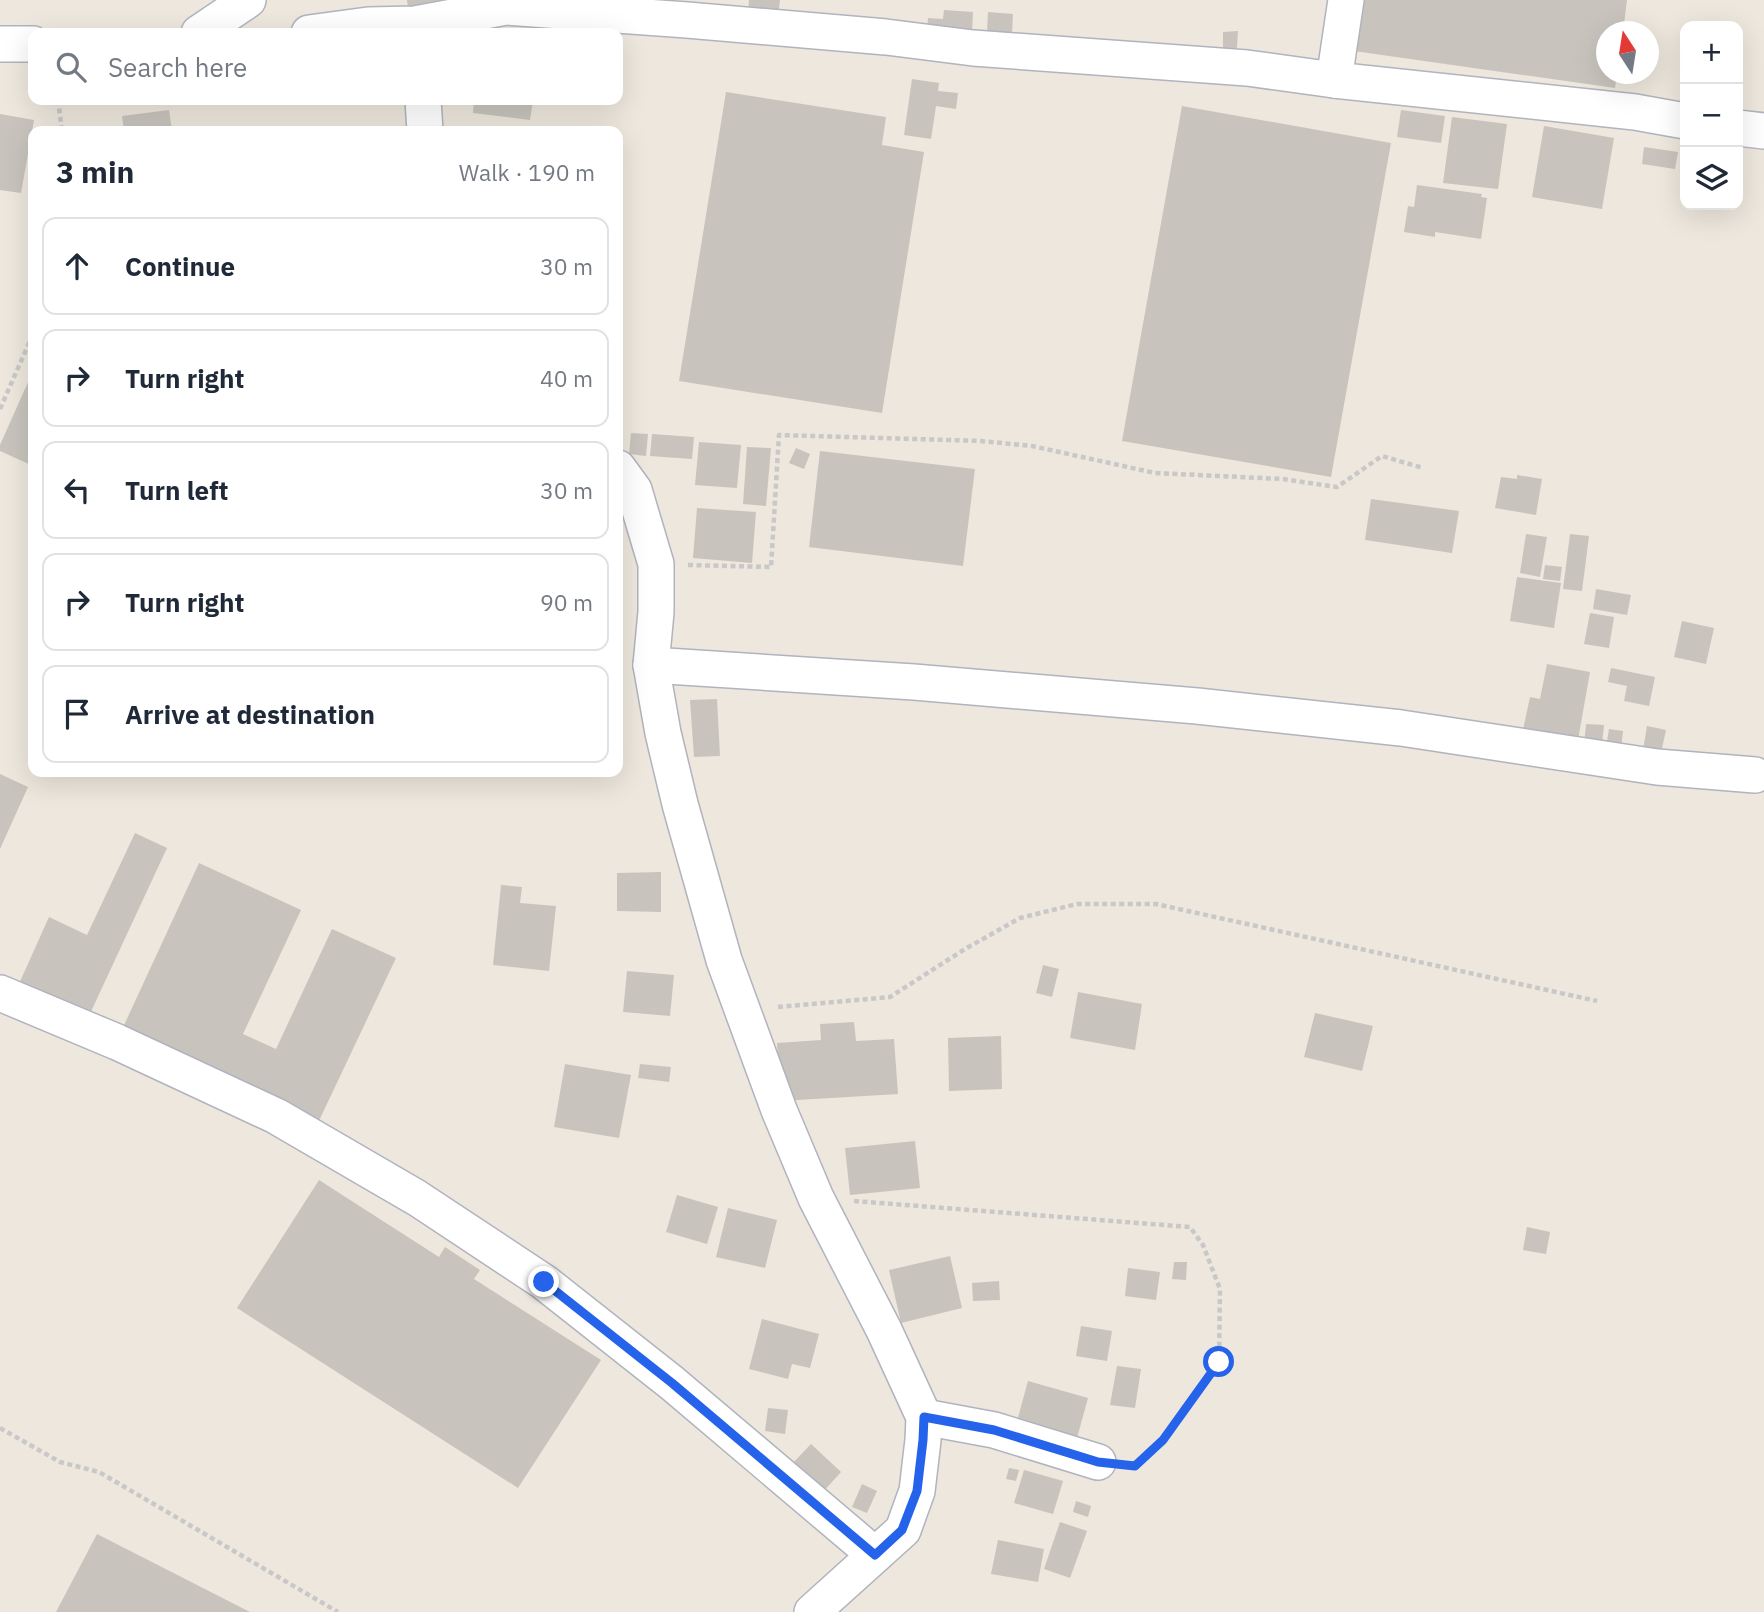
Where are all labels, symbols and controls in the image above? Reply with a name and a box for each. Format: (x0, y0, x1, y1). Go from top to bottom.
north arrow (1596, 21, 1659, 84)
map controls (1680, 21, 1743, 210)
button: + (1680, 21, 1743, 84)
search box (28, 28, 623, 105)
icon: search (52, 48, 90, 86)
text: Search here (108, 50, 247, 84)
button: − (1680, 84, 1743, 147)
button: layers (1680, 147, 1743, 210)
text: 3 min (56, 152, 134, 191)
text: Walk · 190 m (459, 157, 595, 187)
icon: ahead (58, 247, 96, 285)
text: Continue (125, 249, 235, 283)
text: 30 m (540, 251, 593, 281)
icon: right (58, 359, 96, 397)
text: Turn right (125, 361, 244, 395)
text: 40 m (540, 363, 593, 393)
icon: left (58, 471, 96, 509)
text: Turn left (125, 473, 228, 507)
text: 30 m (540, 475, 593, 505)
icon: right (58, 583, 96, 621)
text: Turn right (125, 585, 244, 619)
text: 90 m (540, 587, 593, 617)
icon: arrive (58, 695, 96, 733)
text: Arrive at destination (125, 697, 375, 731)
route end (528, 1266, 559, 1297)
route start (1203, 1346, 1234, 1377)

